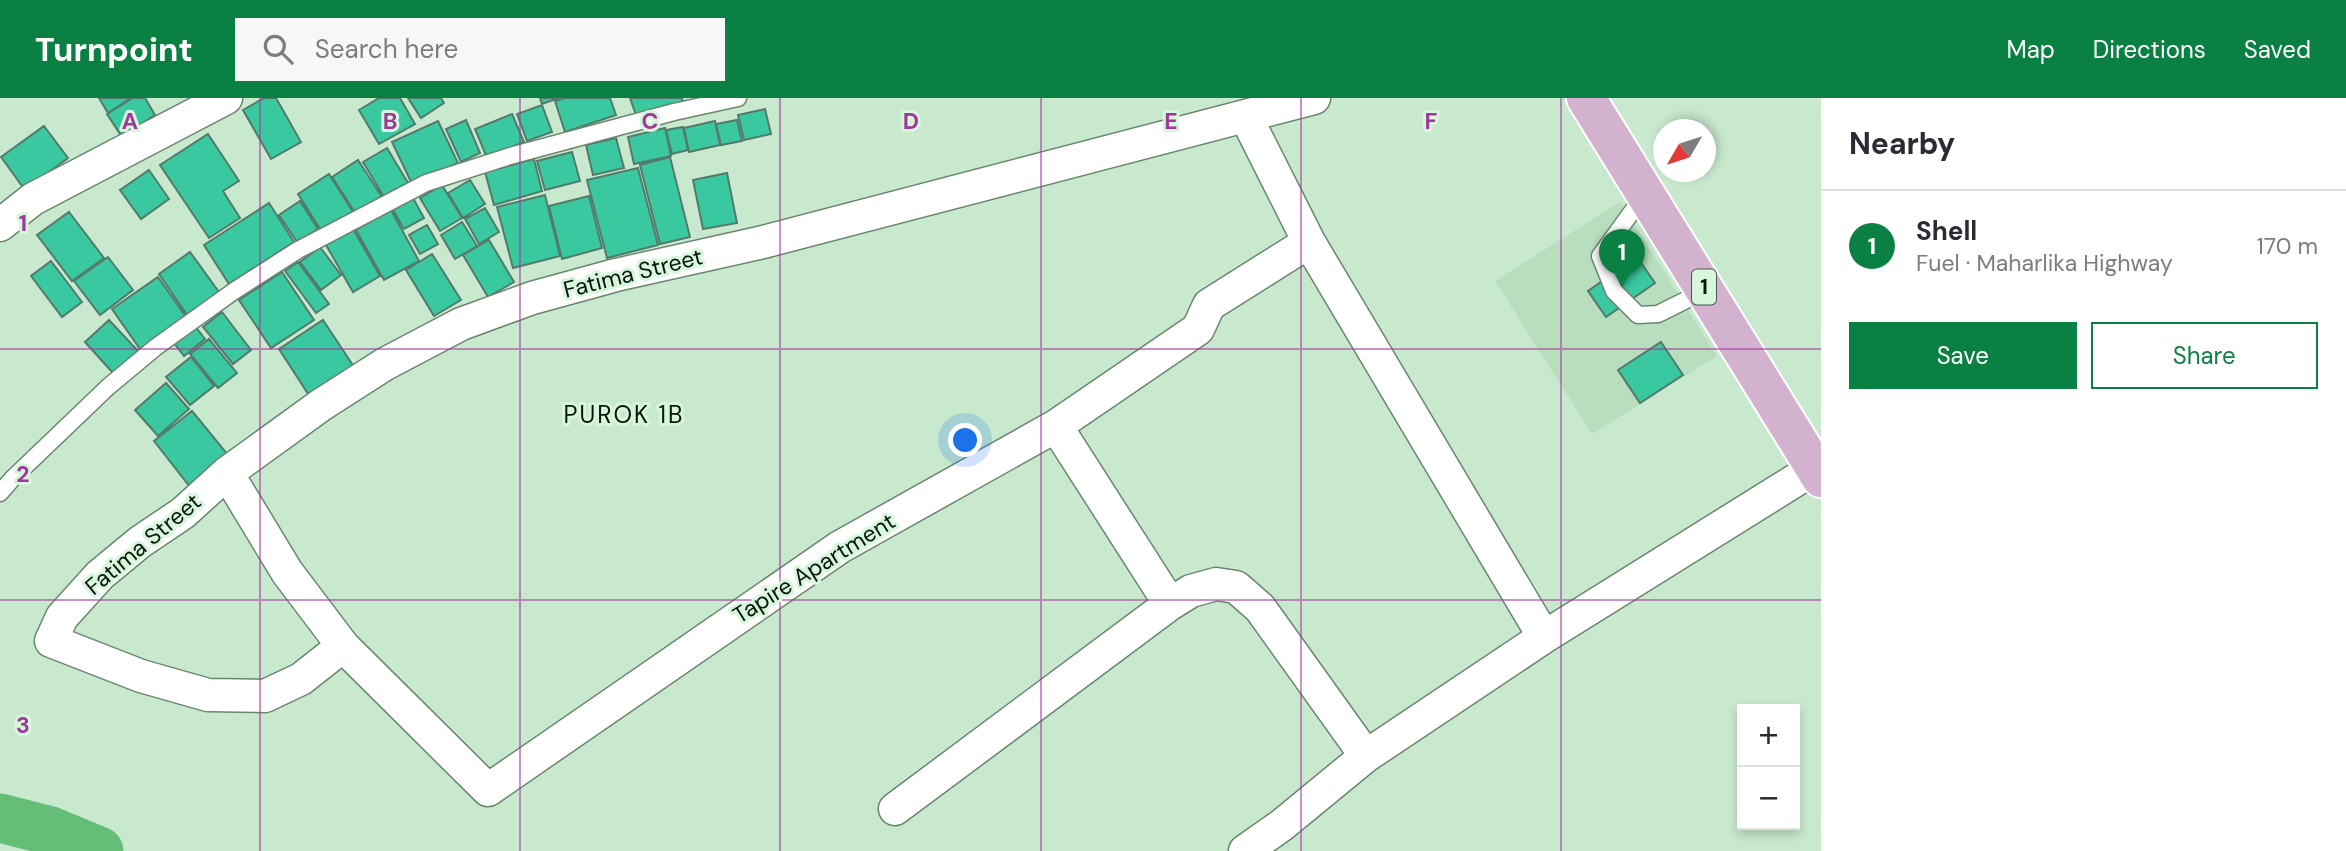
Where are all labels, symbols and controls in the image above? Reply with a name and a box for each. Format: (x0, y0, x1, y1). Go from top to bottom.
search box (235, 18, 725, 81)
text: Turnpoint (35, 28, 193, 71)
icon: search (259, 30, 297, 68)
text: Search here (315, 32, 458, 66)
text: Map (2007, 34, 2055, 65)
text: Directions (2093, 34, 2206, 65)
text: Saved (2244, 34, 2311, 65)
text: A (122, 106, 138, 136)
text: B (383, 106, 397, 136)
text: C (642, 106, 658, 136)
text: D (903, 106, 919, 136)
text: E (1164, 106, 1178, 136)
text: F (1425, 106, 1438, 136)
north arrow (1653, 119, 1716, 182)
text: Nearby (1849, 124, 1955, 163)
text: 1 (19, 208, 27, 238)
text: Shell (1916, 214, 1977, 248)
pin: 1 (1599, 229, 1645, 287)
text: 1 (1868, 231, 1876, 261)
text: 170 m (2257, 231, 2318, 261)
street label: Fatima Street (560, 241, 706, 305)
text: Fuel · Maharlika Highway (1916, 248, 2173, 278)
road number: 1 (1692, 270, 1716, 304)
button: Save (1849, 322, 2077, 389)
button: Share (2091, 322, 2318, 389)
district label: PUROK 1B (564, 399, 684, 430)
your location (948, 423, 982, 457)
text: 2 (16, 459, 30, 489)
street label: Fatima Street (79, 487, 207, 601)
street label: Tapire Apartment (727, 506, 901, 630)
map controls (1737, 704, 1800, 830)
button: + (1737, 704, 1800, 767)
text: 3 (16, 710, 30, 740)
button: − (1737, 767, 1800, 830)

